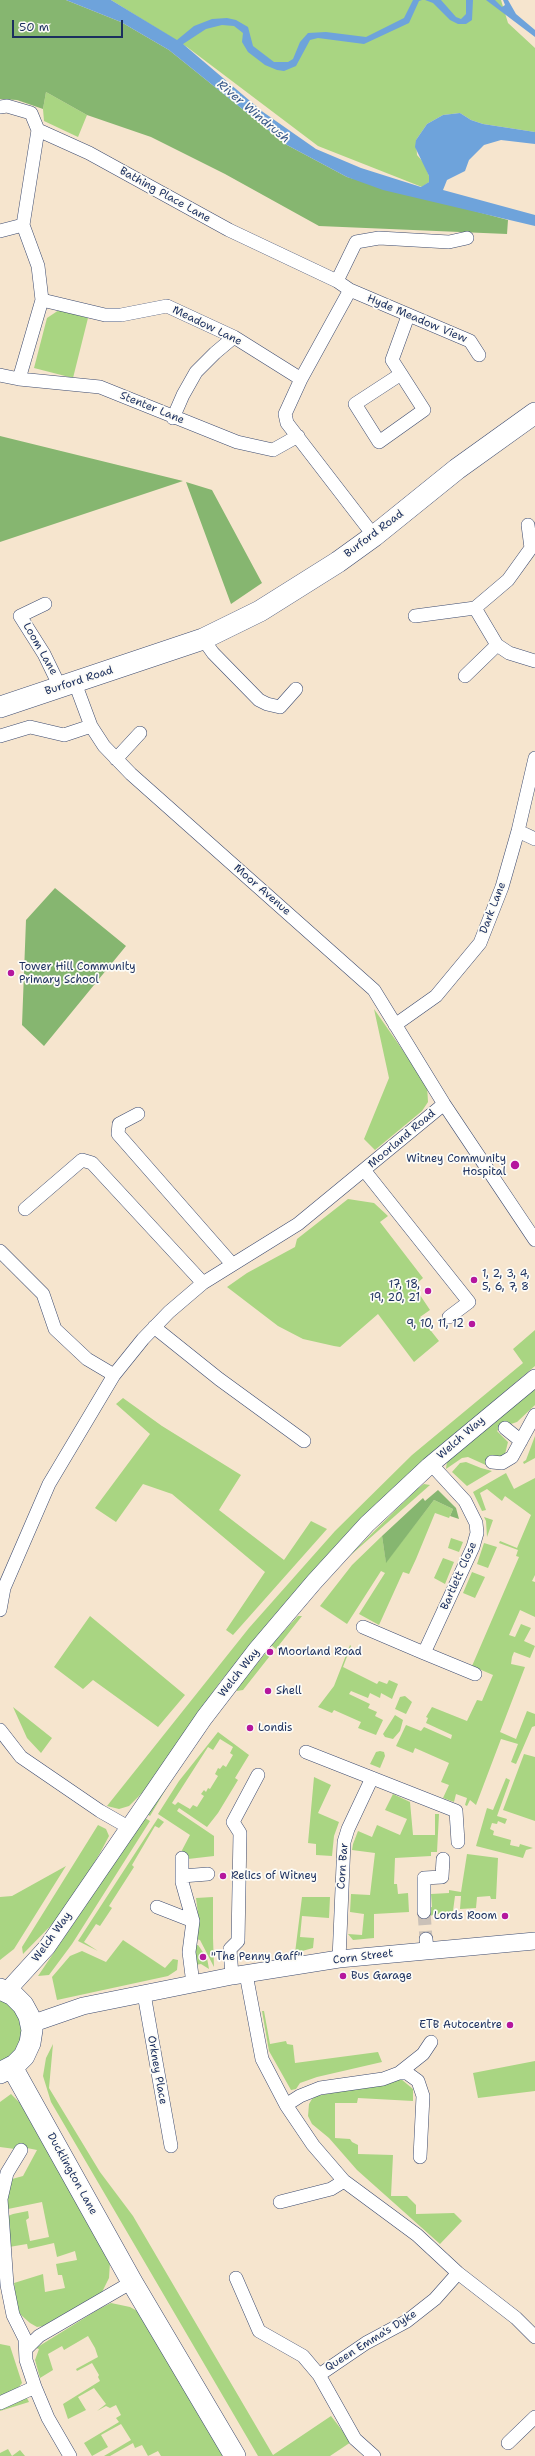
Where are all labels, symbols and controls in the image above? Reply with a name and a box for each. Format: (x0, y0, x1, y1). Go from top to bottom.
scale bar (14, 12, 125, 38)
text: 50 m (19, 19, 49, 35)
water label: River Windrush (214, 78, 292, 146)
street label: Bathing Place Lane (117, 165, 213, 225)
street label: Hyde Meadow View (365, 292, 469, 346)
street label: Meadow Lane (170, 303, 244, 349)
street label: Stenter Lane (118, 389, 186, 427)
street label: Burford Road (342, 507, 406, 561)
street label: Loom Lane (20, 621, 60, 677)
street label: Burford Road (43, 664, 115, 698)
street label: Moor Avenue (231, 862, 293, 918)
street label: Dark Lane (477, 880, 509, 936)
place label: Tower Hill Community Primary School (19, 960, 136, 986)
marker: Tower Hill Community Primary School (6, 968, 16, 978)
street label: Moorland Road (366, 1107, 438, 1171)
place label: Witney Community Hospital (406, 1152, 506, 1178)
marker: Witney Community Hospital (509, 1159, 521, 1171)
place label: 1, 2, 3, 4, 5, 6, 7, 8 (482, 1267, 529, 1293)
marker: 1, 2, 3, 4, 5, 6, 7, 8 (469, 1275, 479, 1285)
place label: 17, 18, 19, 20, 21 (370, 1278, 420, 1304)
marker: 17, 18, 19, 20, 21 (423, 1286, 433, 1296)
place label: 9, 10, 11, 12 (406, 1317, 464, 1331)
marker: 9, 10, 11, 12 (467, 1319, 477, 1329)
street label: Welch Way (435, 1414, 487, 1462)
street label: Bartlett Close (438, 1540, 480, 1612)
place label: Moorland Road (278, 1645, 362, 1659)
street label: Welch Way (216, 1646, 262, 1700)
marker: Moorland Road (265, 1647, 275, 1657)
place label: Shell (276, 1684, 302, 1698)
marker: Shell (263, 1686, 273, 1696)
place label: Londis (258, 1721, 292, 1735)
marker: Londis (245, 1723, 255, 1733)
street label: Corn Bar (335, 1842, 351, 1890)
place label: Relics of Witney (231, 1869, 317, 1883)
marker: Relics of Witney (218, 1871, 228, 1881)
street label: Welch Way (29, 1909, 75, 1965)
place label: Lords Room (434, 1909, 497, 1923)
marker: Lords Room (500, 1911, 510, 1921)
street label: Corn Street (332, 1947, 394, 1967)
place label: "The Penny Gaff" (211, 1950, 303, 1964)
marker: "The Penny Gaff" (198, 1952, 208, 1962)
place label: Bus Garage (351, 1969, 412, 1983)
marker: Bus Garage (338, 1971, 348, 1981)
place label: ETB Autocentre (419, 2018, 502, 2032)
marker: ETB Autocentre (505, 2020, 515, 2030)
street label: Orkney Place (144, 2035, 170, 2105)
street label: Ducklington Lane (44, 2131, 100, 2217)
street label: Queen Emma's Dyke (323, 2307, 419, 2375)

